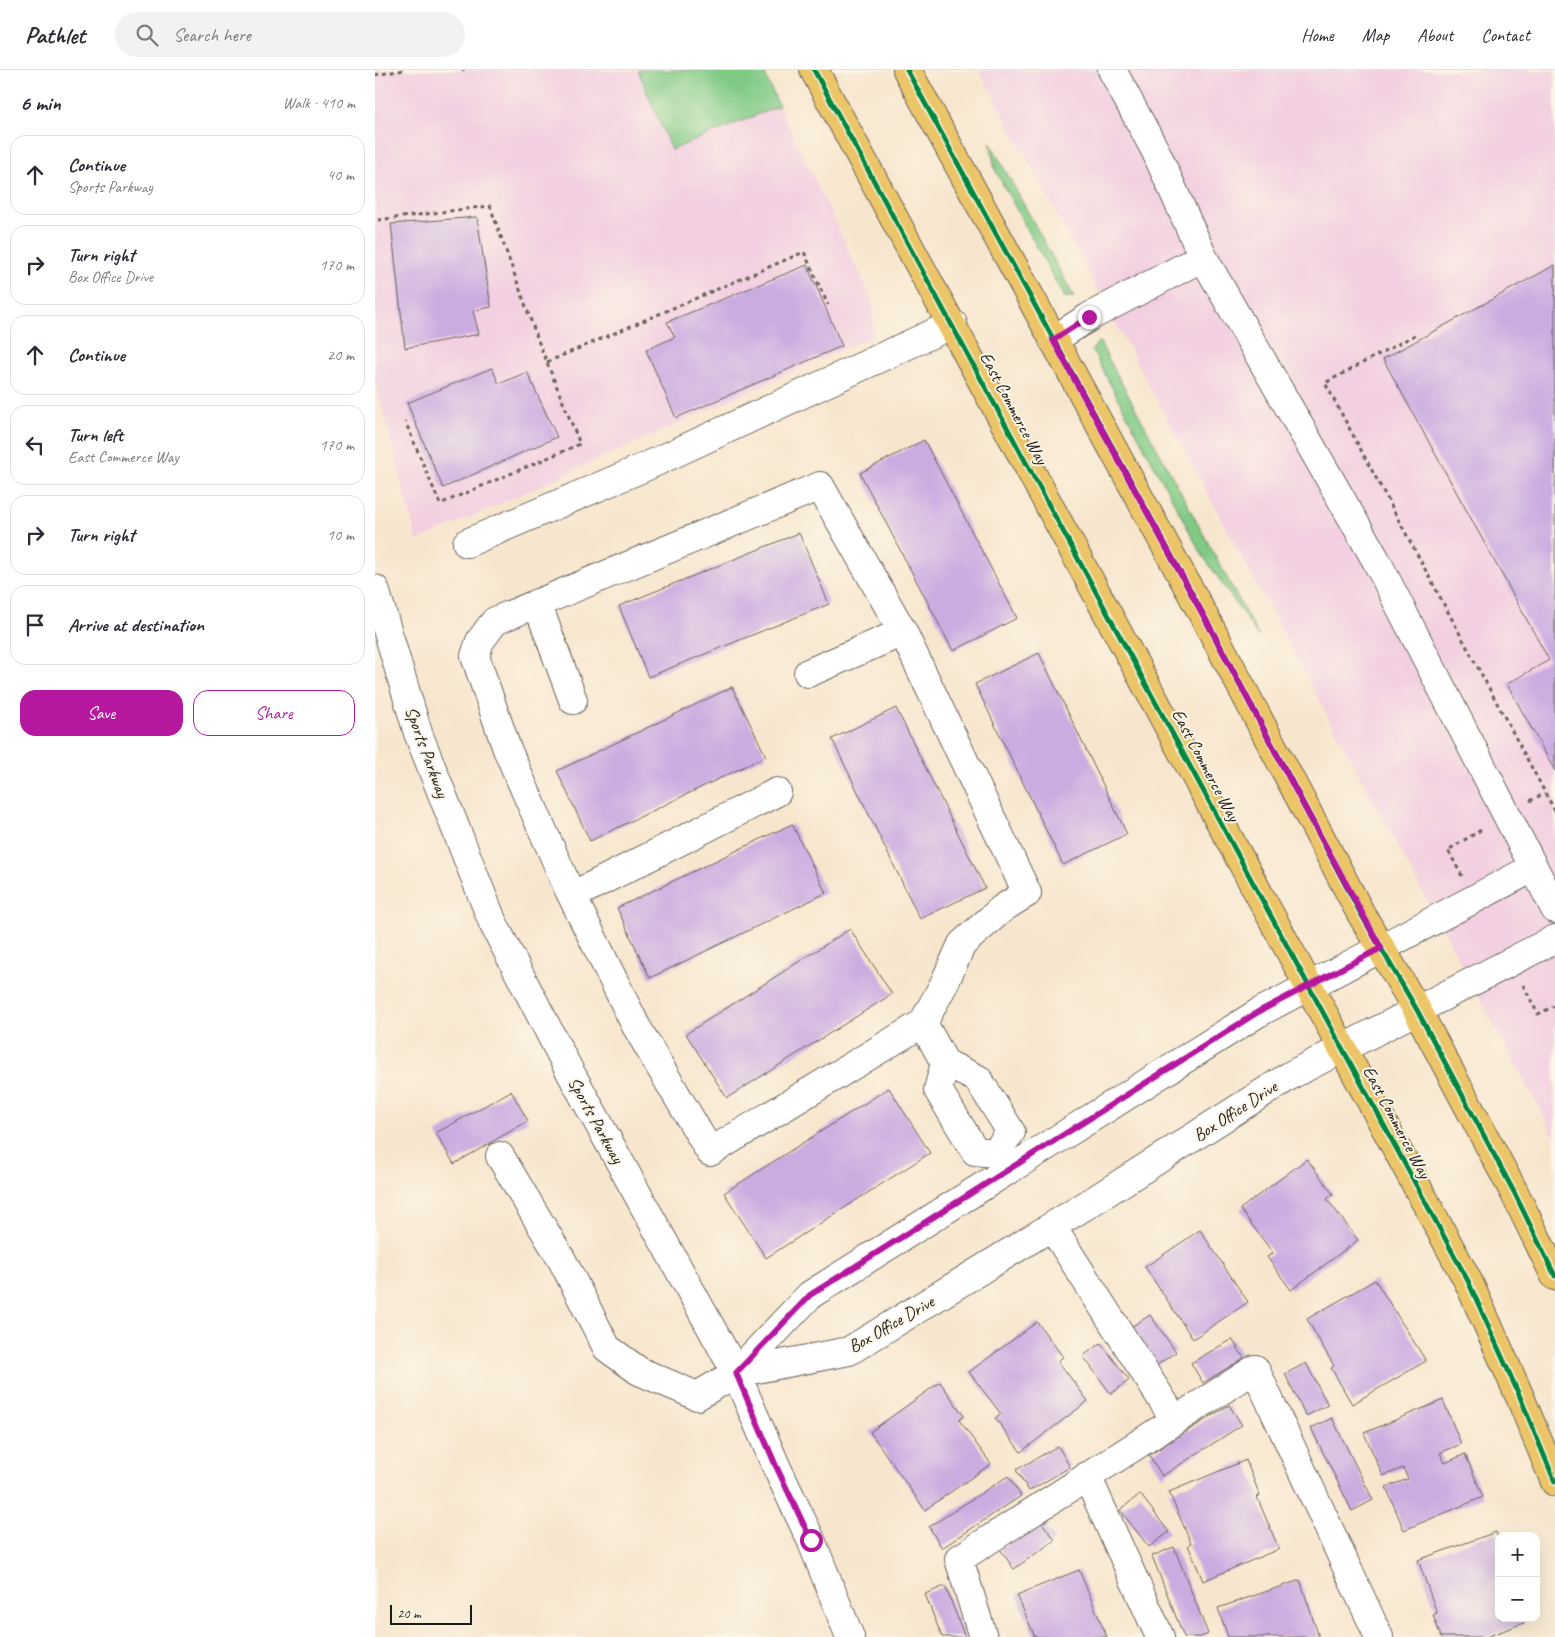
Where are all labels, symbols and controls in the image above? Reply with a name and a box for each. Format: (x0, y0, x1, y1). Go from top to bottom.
search box (115, 12, 465, 57)
text: Pathlet (25, 20, 85, 50)
icon: search (133, 21, 161, 49)
text: Search here (173, 23, 251, 47)
text: Home (1301, 24, 1334, 46)
text: Map (1362, 24, 1389, 46)
text: About (1417, 24, 1453, 46)
text: Contact (1481, 24, 1530, 46)
text: 6 min (20, 90, 61, 116)
text: Walk · 410 m (283, 93, 355, 113)
text: Continue (68, 153, 125, 177)
icon: ahead (21, 161, 49, 189)
text: 40 m (327, 165, 354, 185)
text: Sports Parkway (68, 177, 153, 197)
text: Turn right (68, 243, 135, 267)
icon: right (21, 251, 49, 279)
text: 170 m (320, 255, 354, 275)
text: Box Office Drive (68, 267, 153, 287)
route end (1078, 306, 1101, 329)
icon: ahead (21, 341, 49, 369)
text: Continue (68, 343, 125, 367)
text: 20 m (327, 345, 354, 365)
street label: East Commerce Way (975, 348, 1054, 470)
text: Turn left (68, 423, 123, 447)
icon: left (21, 431, 49, 459)
text: 170 m (320, 435, 354, 455)
text: East Commerce Way (68, 447, 179, 467)
icon: right (21, 521, 49, 549)
text: Turn right (68, 523, 135, 547)
text: 10 m (327, 525, 354, 545)
icon: arrive (21, 611, 49, 639)
text: Arrive at destination (68, 613, 204, 637)
button: Save (20, 690, 183, 736)
button: Share (193, 690, 355, 736)
street label: Sports Parkway (400, 703, 454, 802)
street label: East Commerce Way (1167, 705, 1246, 827)
street label: East Commerce Way (1358, 1062, 1437, 1184)
street label: Sports Parkway (563, 1073, 630, 1169)
street label: Box Office Drive (1189, 1075, 1282, 1146)
street label: Box Office Drive (844, 1290, 939, 1357)
route start (800, 1529, 823, 1552)
map controls (1495, 1532, 1540, 1622)
button: + (1495, 1532, 1540, 1577)
button: − (1495, 1577, 1540, 1622)
scale bar (390, 1602, 473, 1625)
text: 20 m (397, 1605, 421, 1622)

